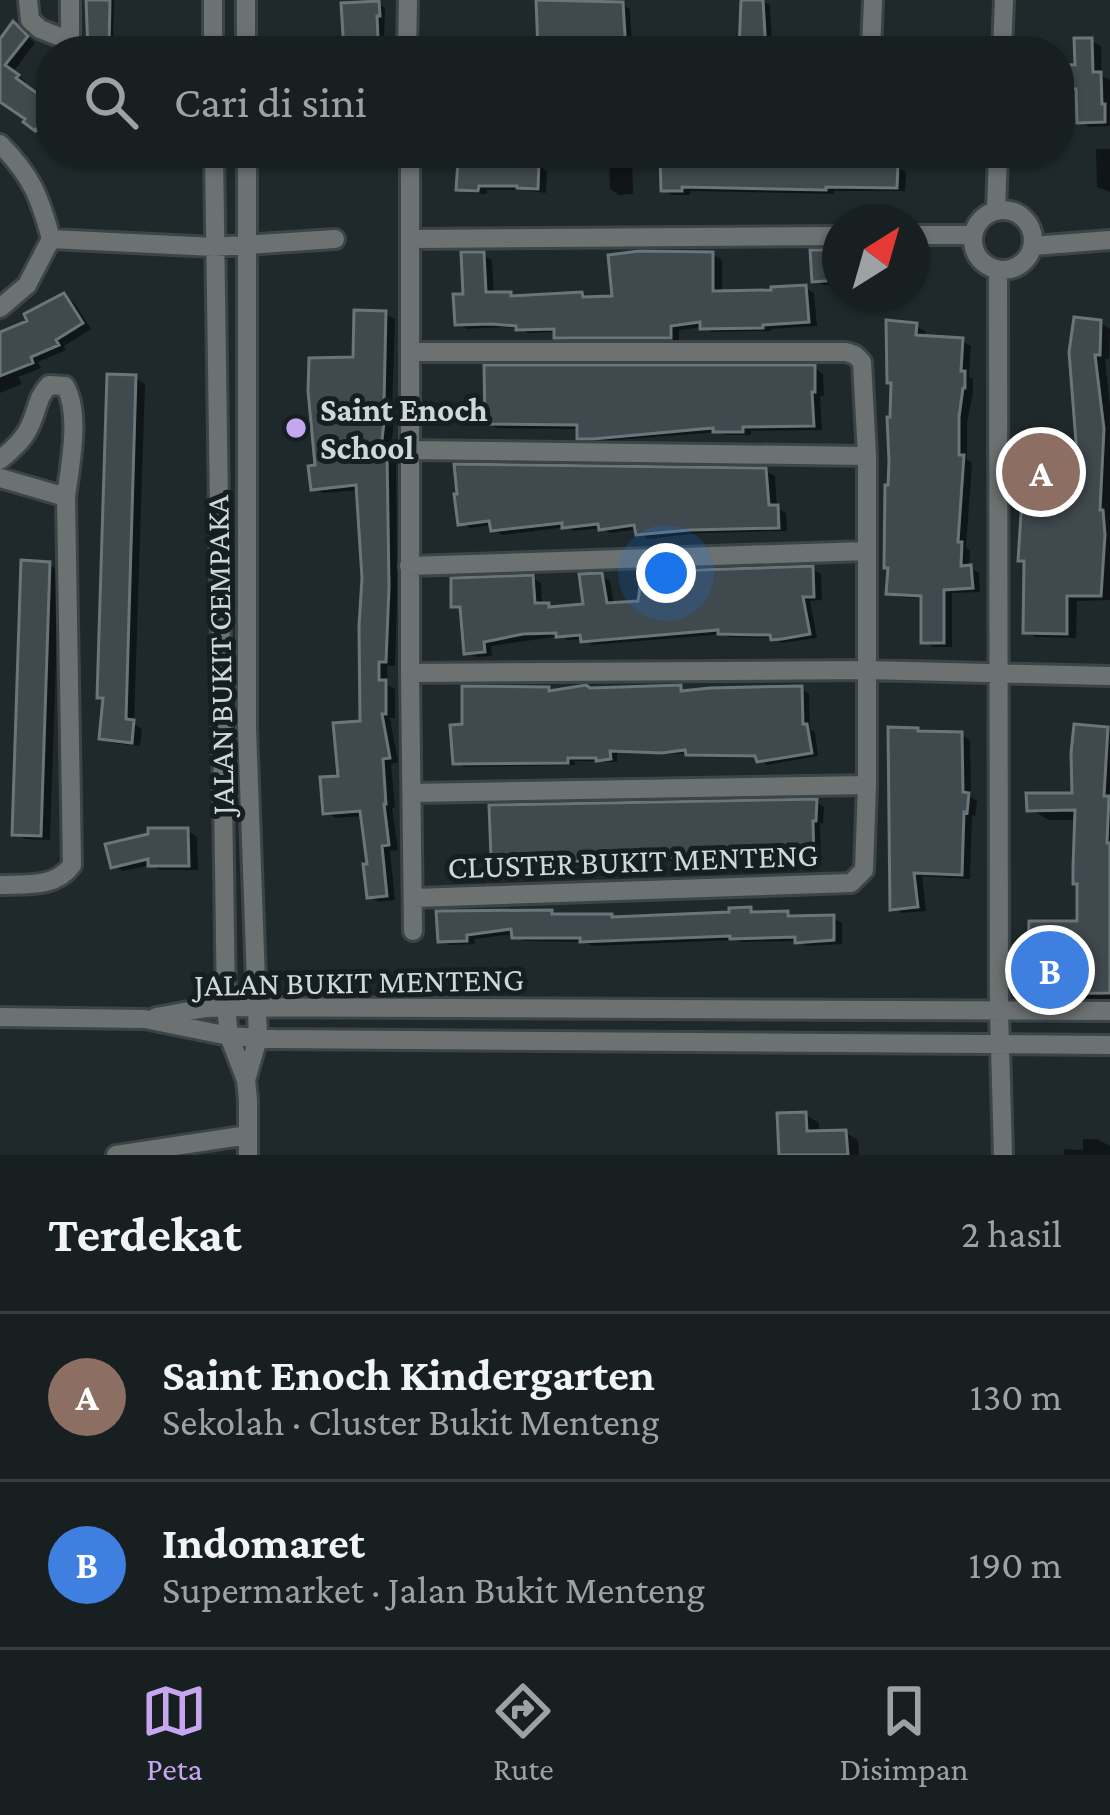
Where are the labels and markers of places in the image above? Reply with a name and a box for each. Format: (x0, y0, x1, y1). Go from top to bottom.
place label: Saint Enoch School (320, 391, 488, 466)
marker: Saint Enoch School (283, 415, 309, 441)
pin: A (1002, 427, 1080, 517)
pin: B (1011, 925, 1089, 1015)

